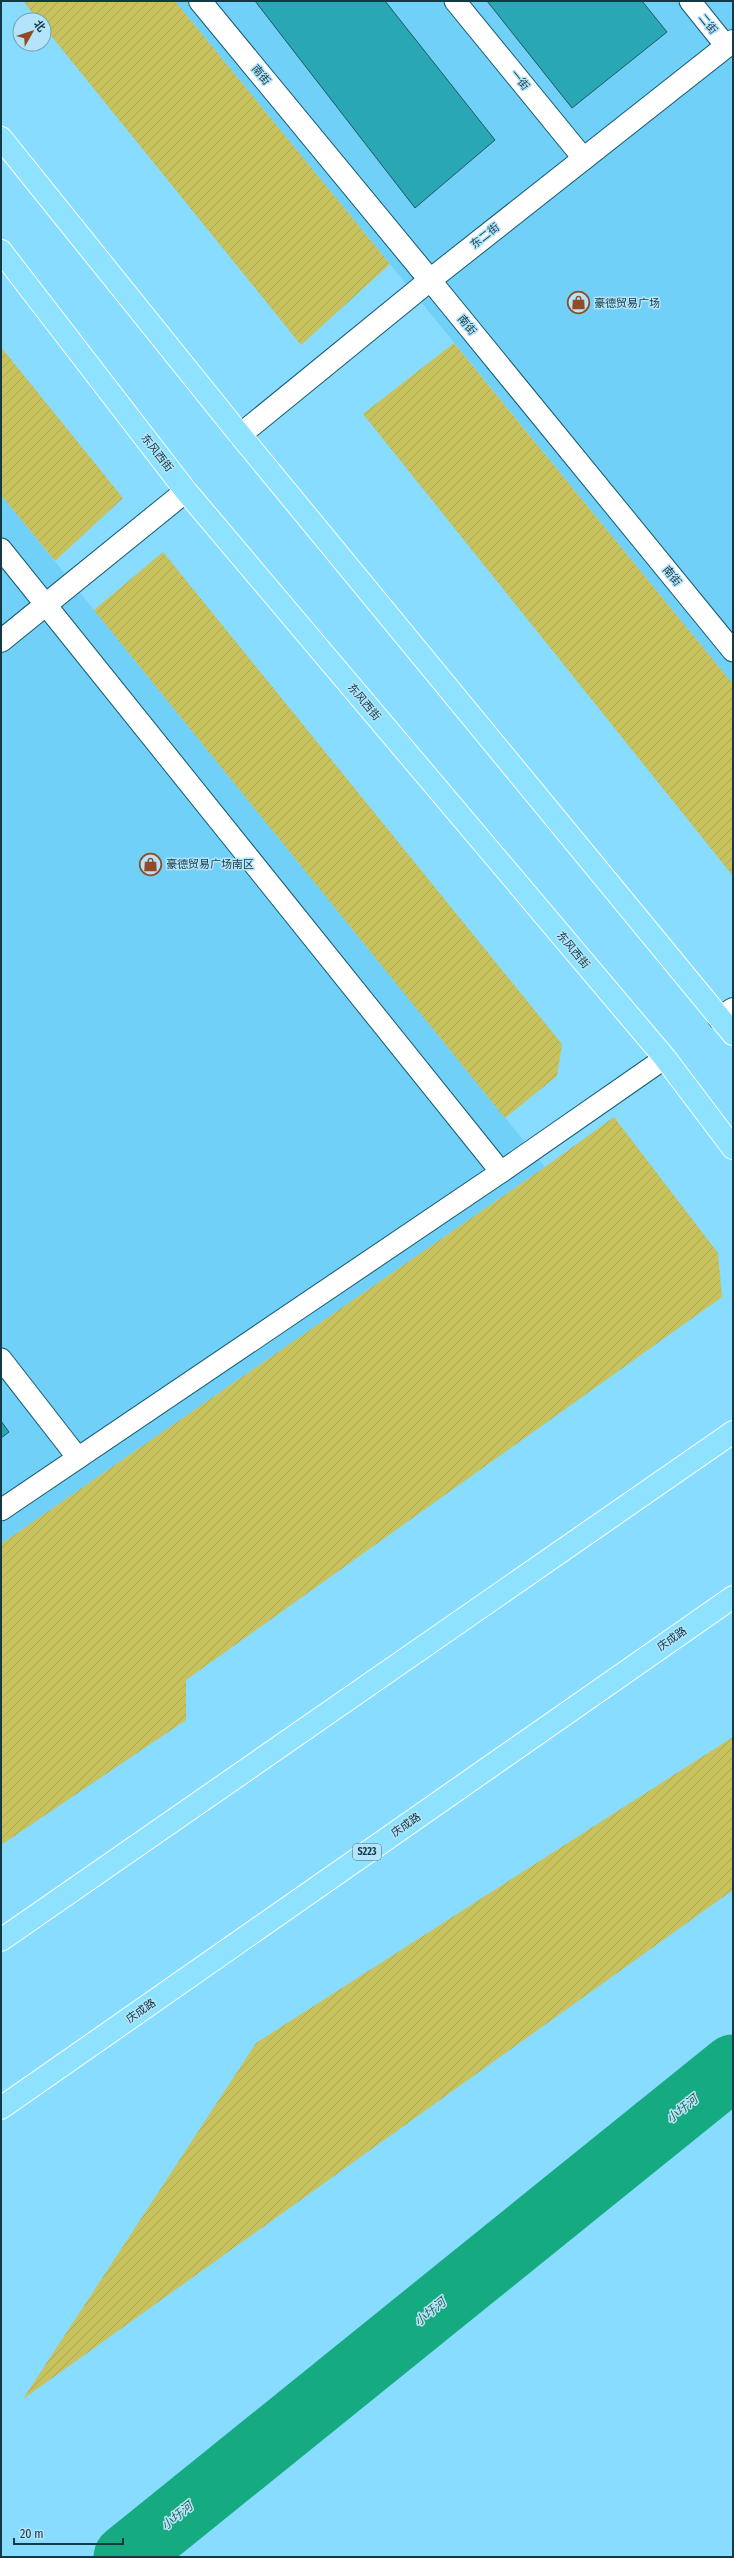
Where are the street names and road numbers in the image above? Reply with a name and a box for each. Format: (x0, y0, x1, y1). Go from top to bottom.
street label: 二街 (696, 11, 720, 37)
street label: 南街 (249, 62, 273, 88)
street label: 一街 (508, 67, 532, 93)
street label: 东二街 (468, 221, 502, 251)
street label: 南街 (455, 312, 479, 338)
street label: 东风西街 (138, 432, 176, 474)
street label: 南街 (660, 563, 684, 589)
street label: 东风西街 (345, 681, 383, 723)
street label: 东风西街 (554, 929, 592, 971)
street label: 庆成路 (655, 1624, 689, 1654)
street label: 庆成路 (389, 1810, 423, 1840)
road number: S223 (353, 1844, 381, 1860)
street label: 庆成路 (124, 1996, 158, 2026)

